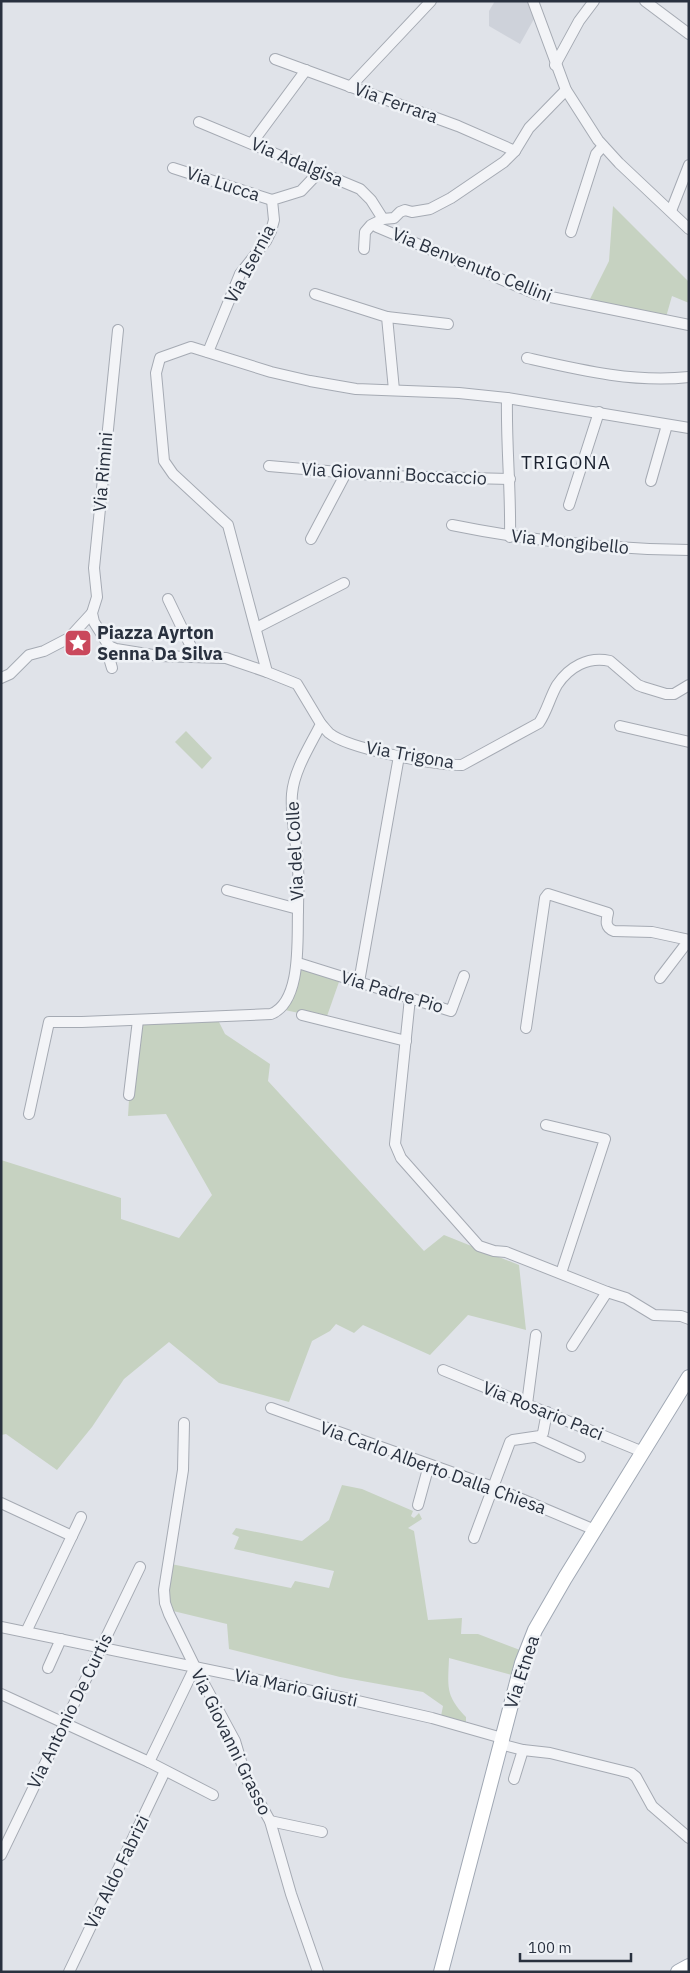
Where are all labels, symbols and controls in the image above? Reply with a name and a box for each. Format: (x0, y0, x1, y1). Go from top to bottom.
street label: Via Ferrara (351, 77, 442, 128)
street label: Via Adalgisa (248, 132, 347, 191)
street label: Via Lucca (183, 161, 263, 206)
street label: Via Isernia (219, 220, 280, 307)
street label: Via Benvenuto Cellini (389, 222, 556, 307)
street label: Via Rimini (88, 431, 117, 513)
district label: TRIGONA (521, 450, 611, 474)
street label: Via Giovanni Boccaccio (301, 457, 487, 490)
street label: Via Mongibello (510, 524, 630, 559)
place label: Piazza Ayrton Senna Da Silva (97, 621, 223, 665)
place icon: Piazza Ayrton Senna Da Silva (63, 628, 93, 658)
street label: Via Trigona (364, 735, 456, 774)
street label: Via del Colle (280, 801, 309, 901)
street label: Via Padre Pio (338, 965, 446, 1018)
street label: Via Rosario Paci (479, 1376, 607, 1445)
street label: Via Carlo Alberto Dalla Chiesa (317, 1416, 550, 1519)
street label: Via Antonio De Curtis (22, 1629, 117, 1792)
street label: Via Etnea (499, 1632, 544, 1711)
street label: Via Mario Giusti (232, 1663, 360, 1712)
street label: Via Giovanni Grasso (186, 1665, 277, 1819)
street label: Via Aldo Fabrizi (79, 1811, 154, 1932)
scale bar (520, 1930, 631, 1962)
text: 100 m (528, 1938, 572, 1957)

